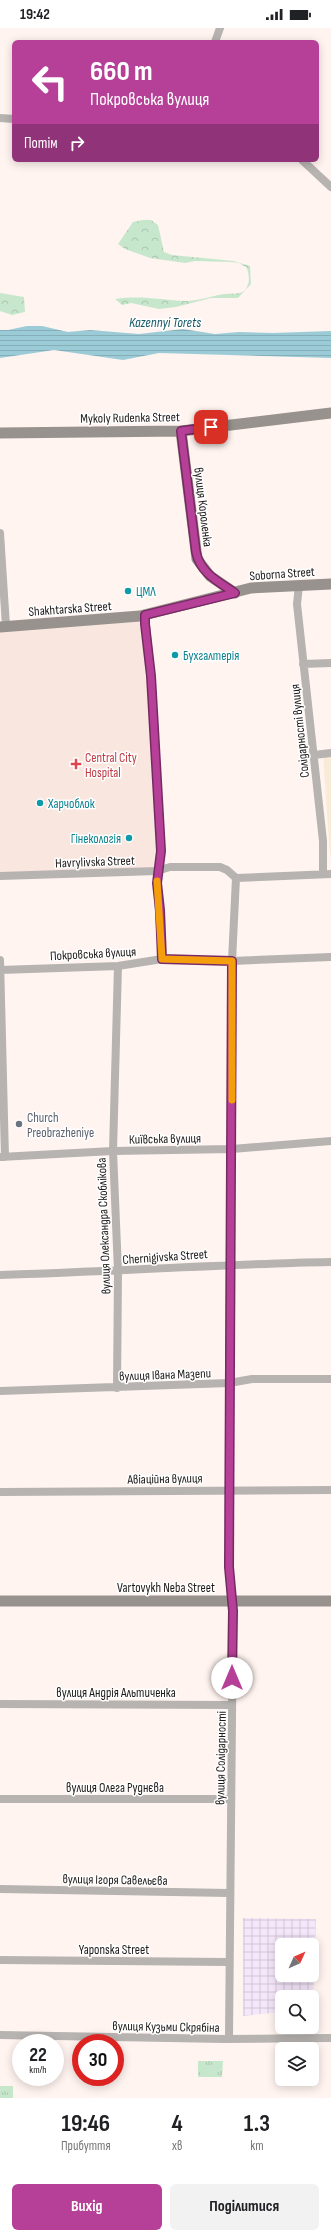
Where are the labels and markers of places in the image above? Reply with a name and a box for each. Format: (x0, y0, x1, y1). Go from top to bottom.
pin (194, 410, 228, 444)
place label: ЦМЛ (136, 584, 156, 600)
marker: ЦМЛ (123, 586, 133, 596)
place label: Бухгалтерія (183, 648, 239, 664)
marker: Бухгалтерія (170, 650, 180, 660)
place label: Central City Hospital (85, 750, 137, 781)
marker: Central City Hospital (70, 758, 82, 770)
place label: Харчоблок (47, 796, 95, 812)
marker: Харчоблок (35, 798, 45, 808)
place label: Гінекологія (71, 831, 121, 847)
marker: Гінекологія (124, 833, 134, 843)
place label: Church Preobrazheniye (27, 1110, 94, 1141)
marker: Church Preobrazheniye (14, 1119, 24, 1129)

